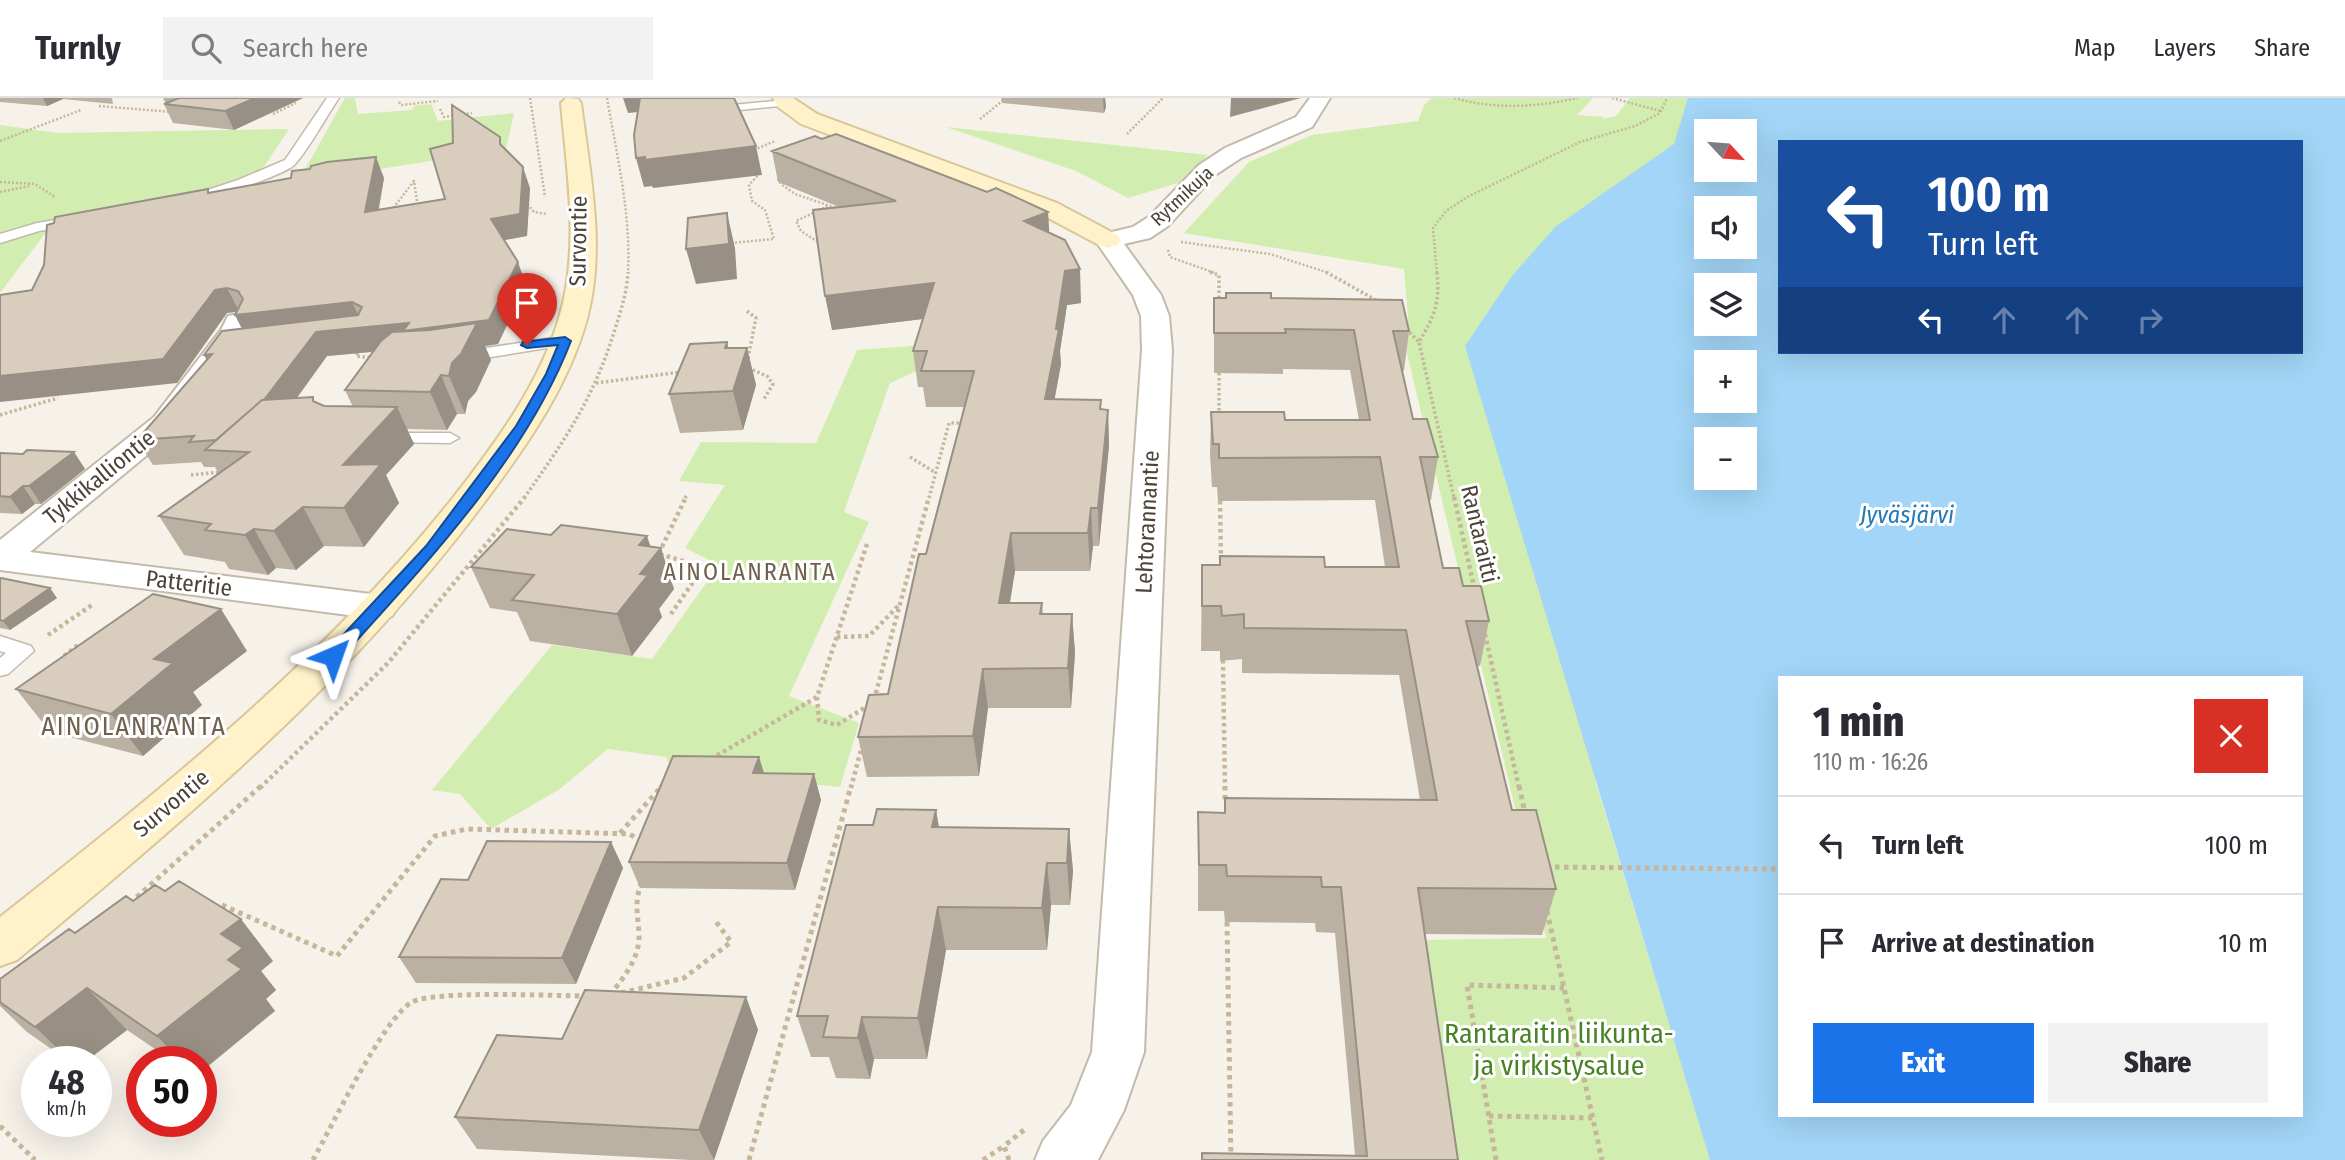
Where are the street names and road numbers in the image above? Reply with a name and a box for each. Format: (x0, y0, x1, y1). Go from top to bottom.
street label: Rytmikuja (1146, 161, 1218, 231)
street label: Survontie (563, 196, 593, 286)
street label: Tykkikalliontie (38, 423, 160, 531)
street label: Lehtorannantie (1129, 450, 1165, 594)
street label: Rantaraitti (1455, 482, 1505, 586)
street label: Patteritie (144, 564, 234, 602)
street label: Survontie (127, 763, 215, 843)

